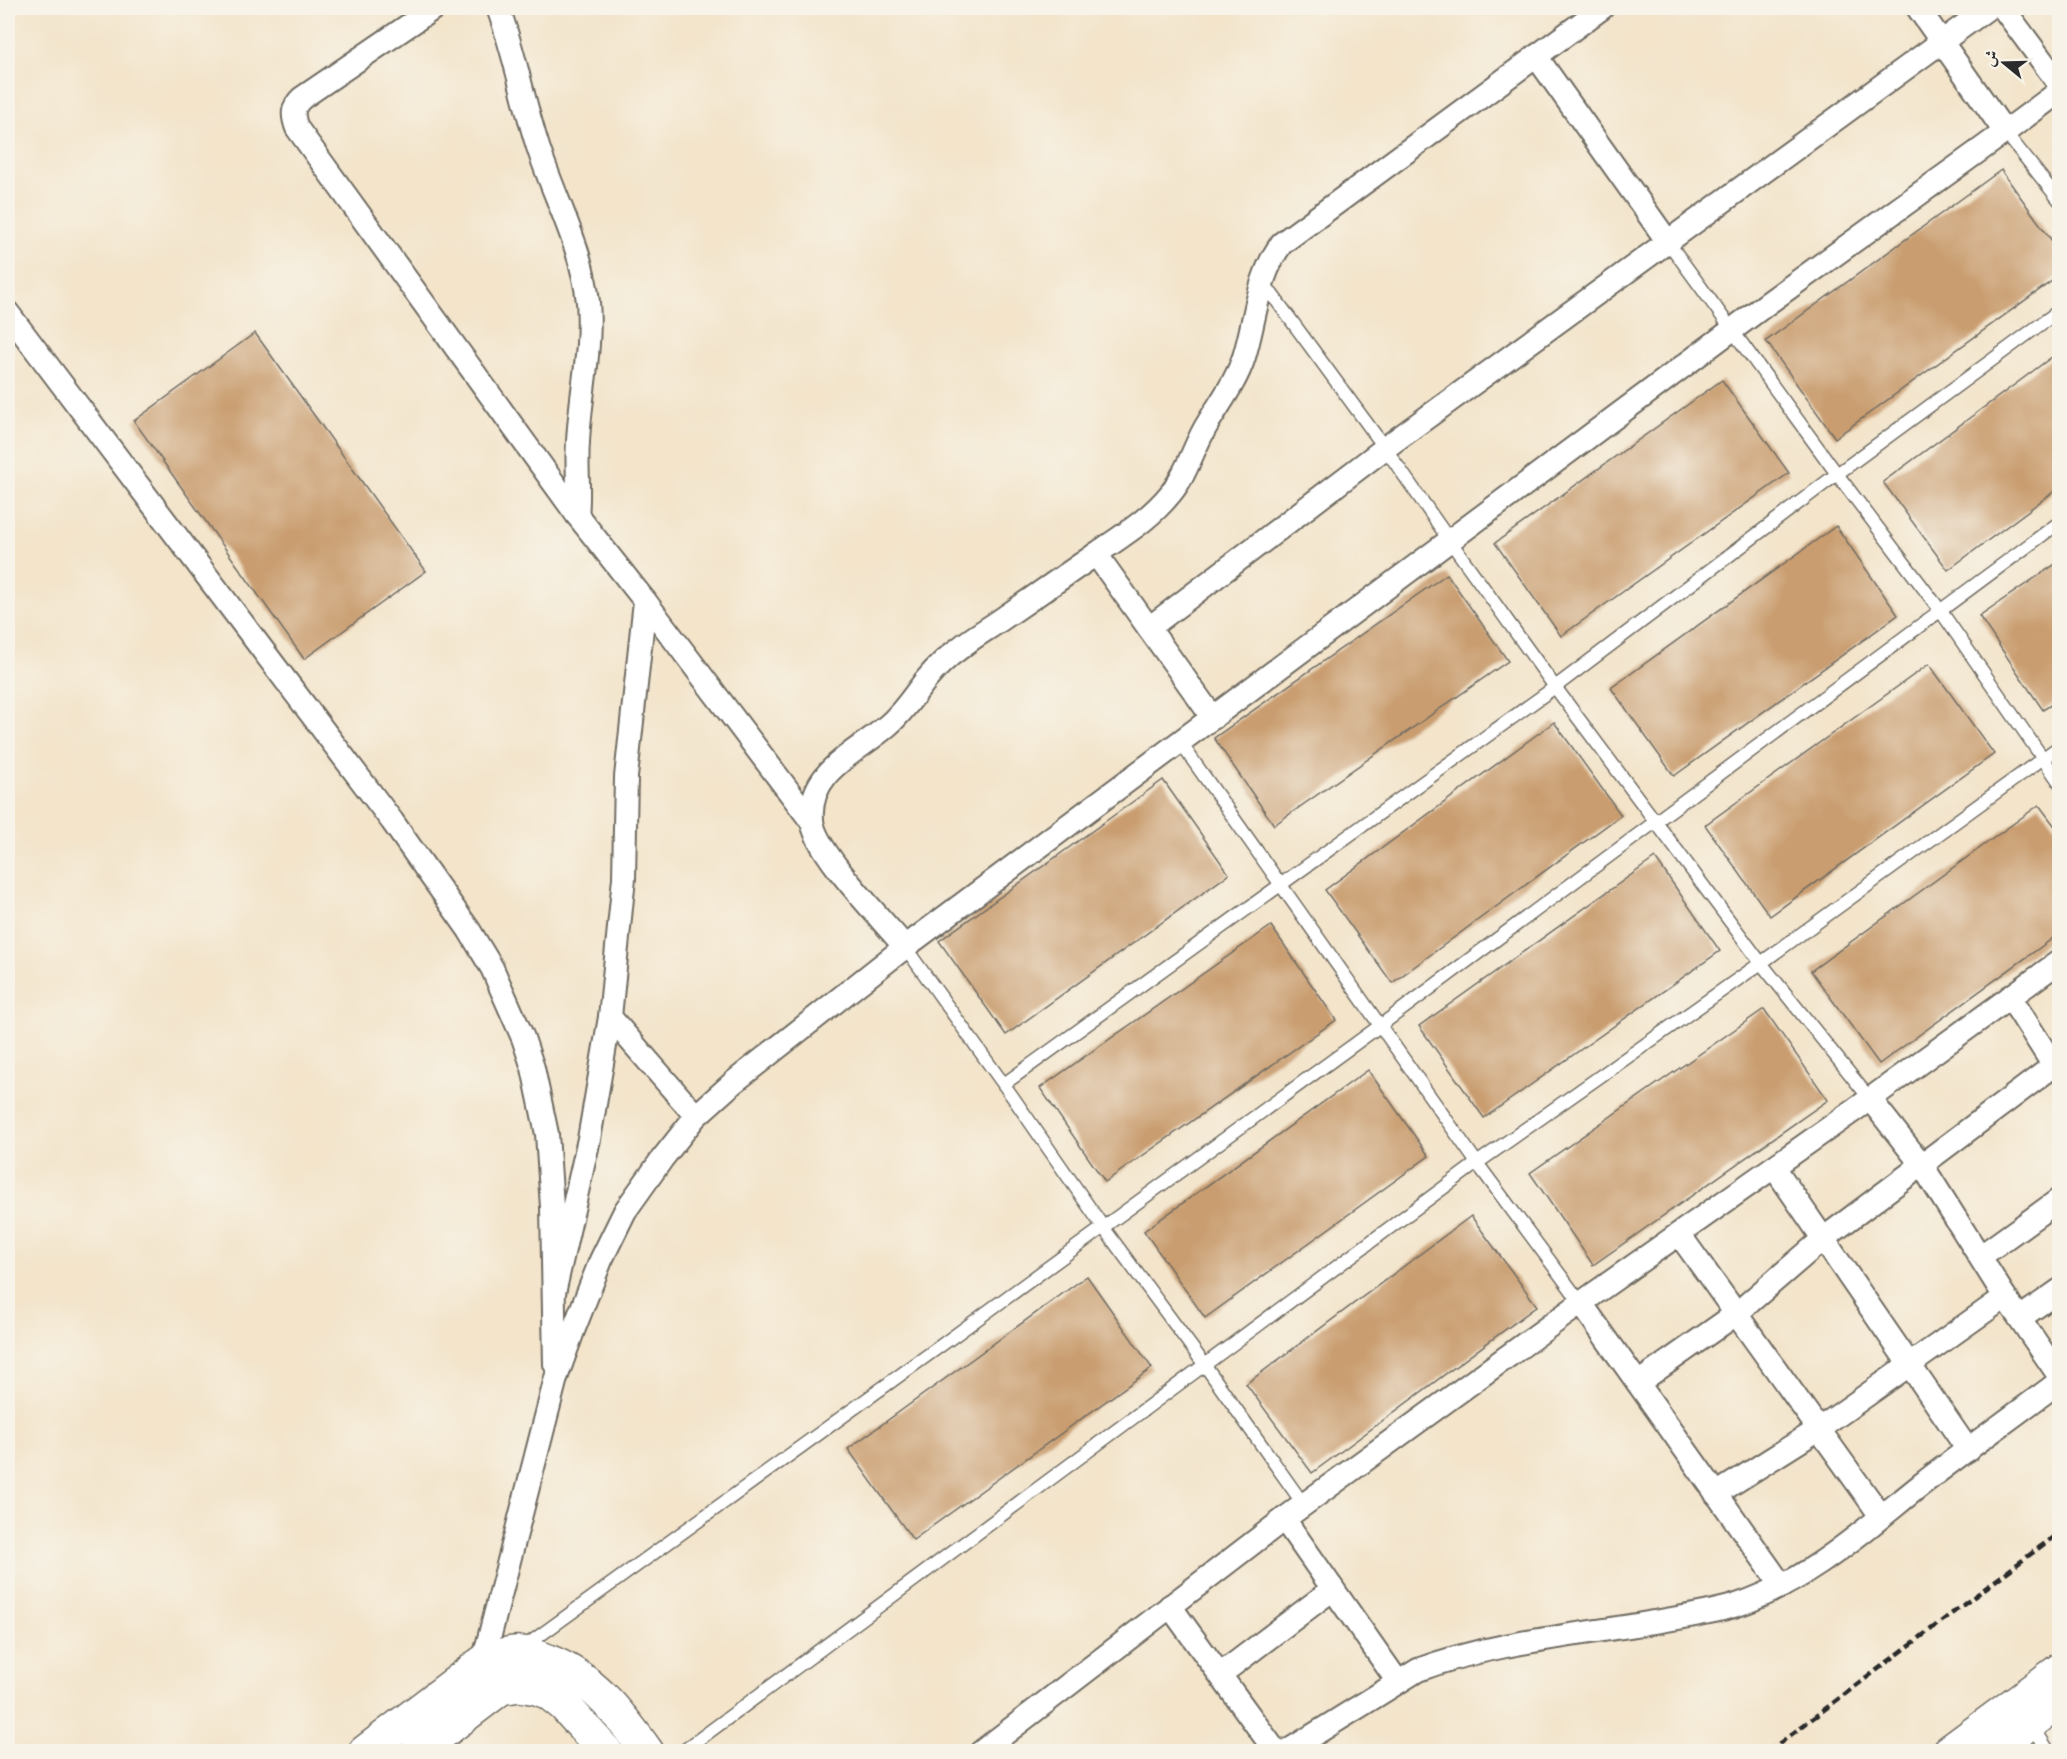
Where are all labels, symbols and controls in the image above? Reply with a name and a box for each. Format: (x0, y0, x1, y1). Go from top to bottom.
north arrow (1974, 33, 2034, 93)
text: ش (1980, 48, 2004, 70)

